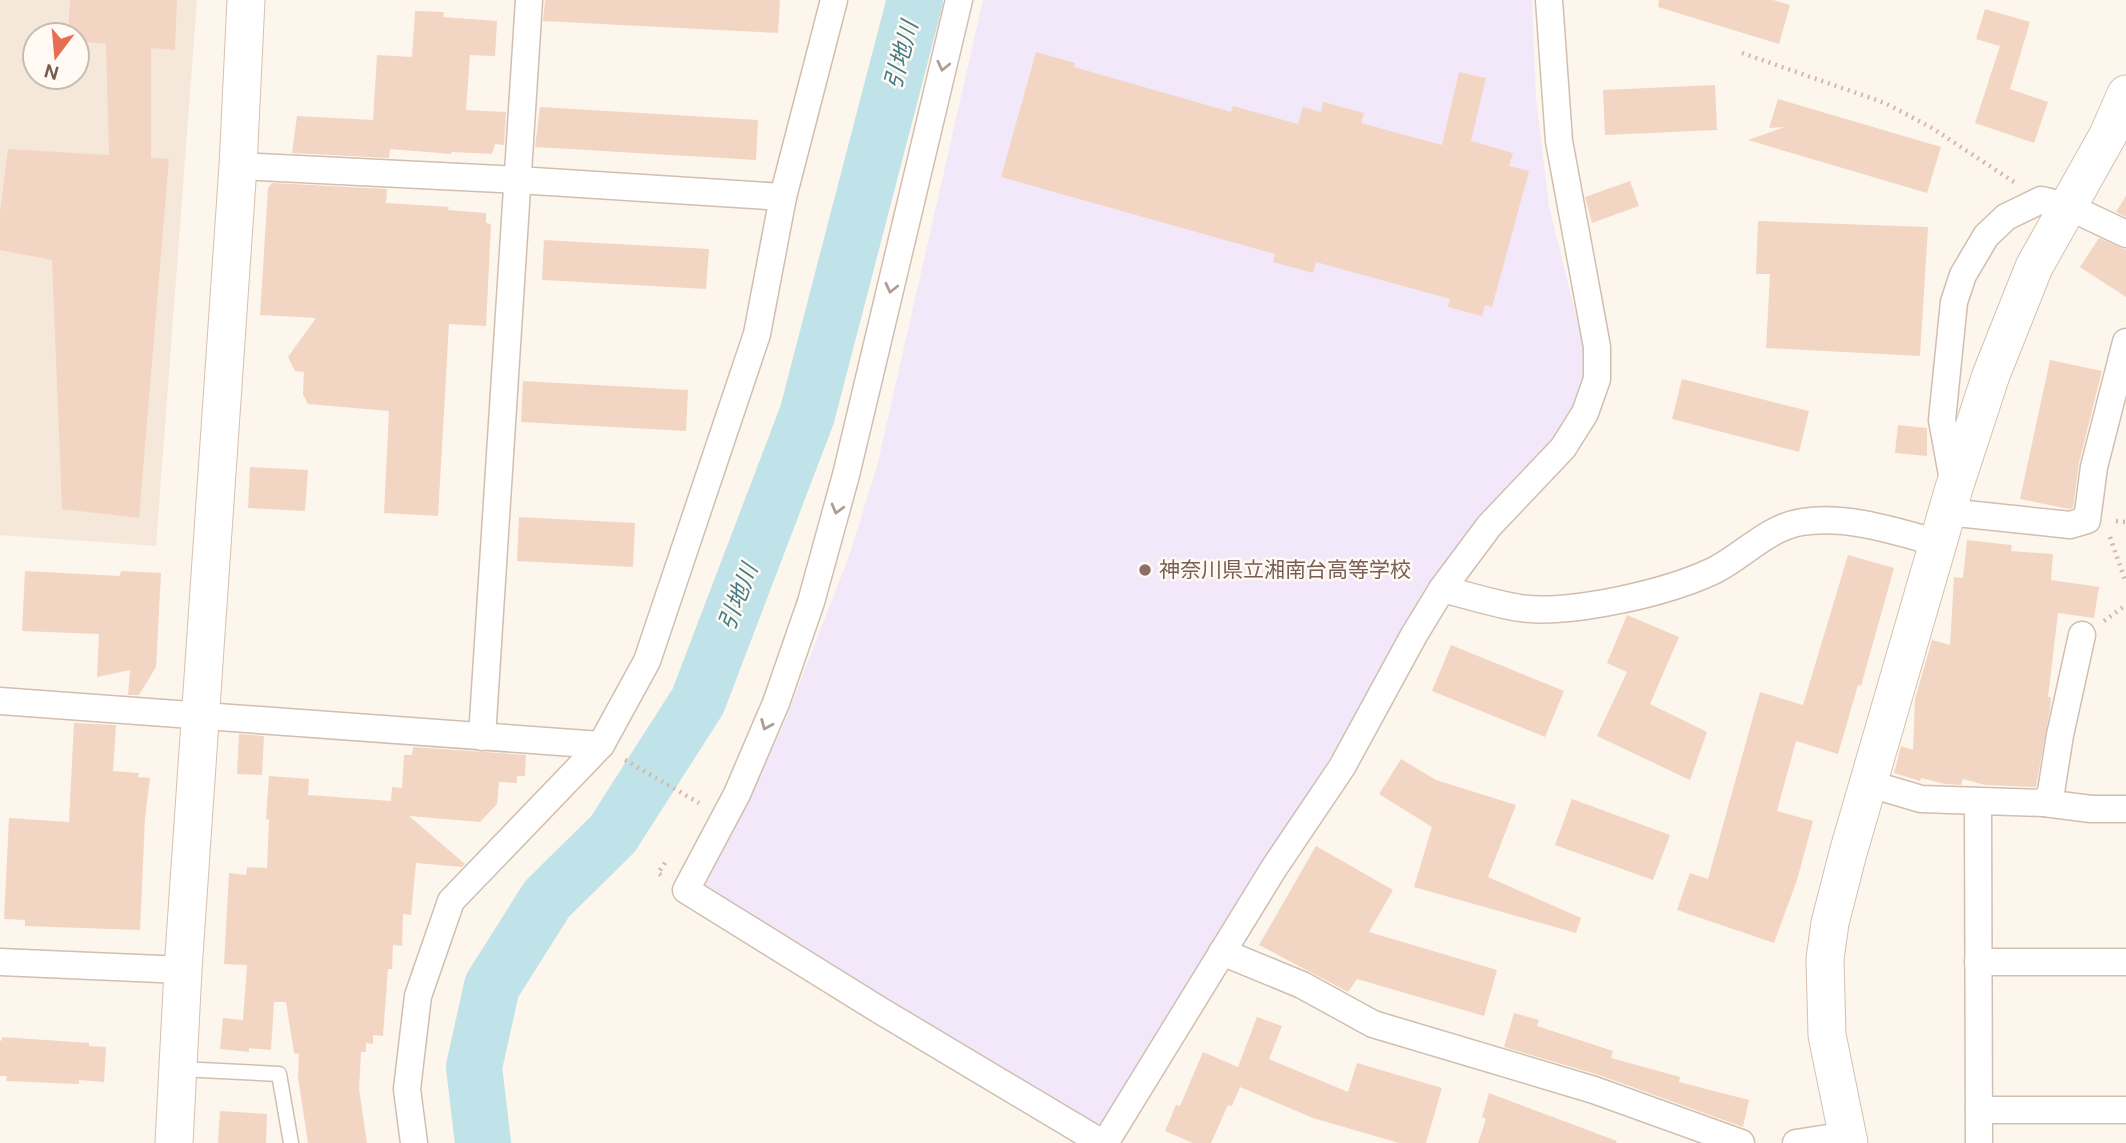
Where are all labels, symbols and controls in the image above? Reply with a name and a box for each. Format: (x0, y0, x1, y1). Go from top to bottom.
water label: 引地川 (878, 15, 925, 92)
north arrow (21, 21, 91, 91)
text: N (41, 58, 62, 86)
one-way arrow (937, 60, 952, 72)
one-way arrow (885, 282, 899, 294)
one-way arrow (831, 503, 845, 515)
place label: 神奈川県立湘南台高等学校 (1159, 556, 1411, 584)
water label: 引地川 (712, 557, 765, 635)
marker: 神奈川県立湘南台高等学校 (1137, 562, 1153, 578)
one-way arrow (760, 717, 774, 730)

